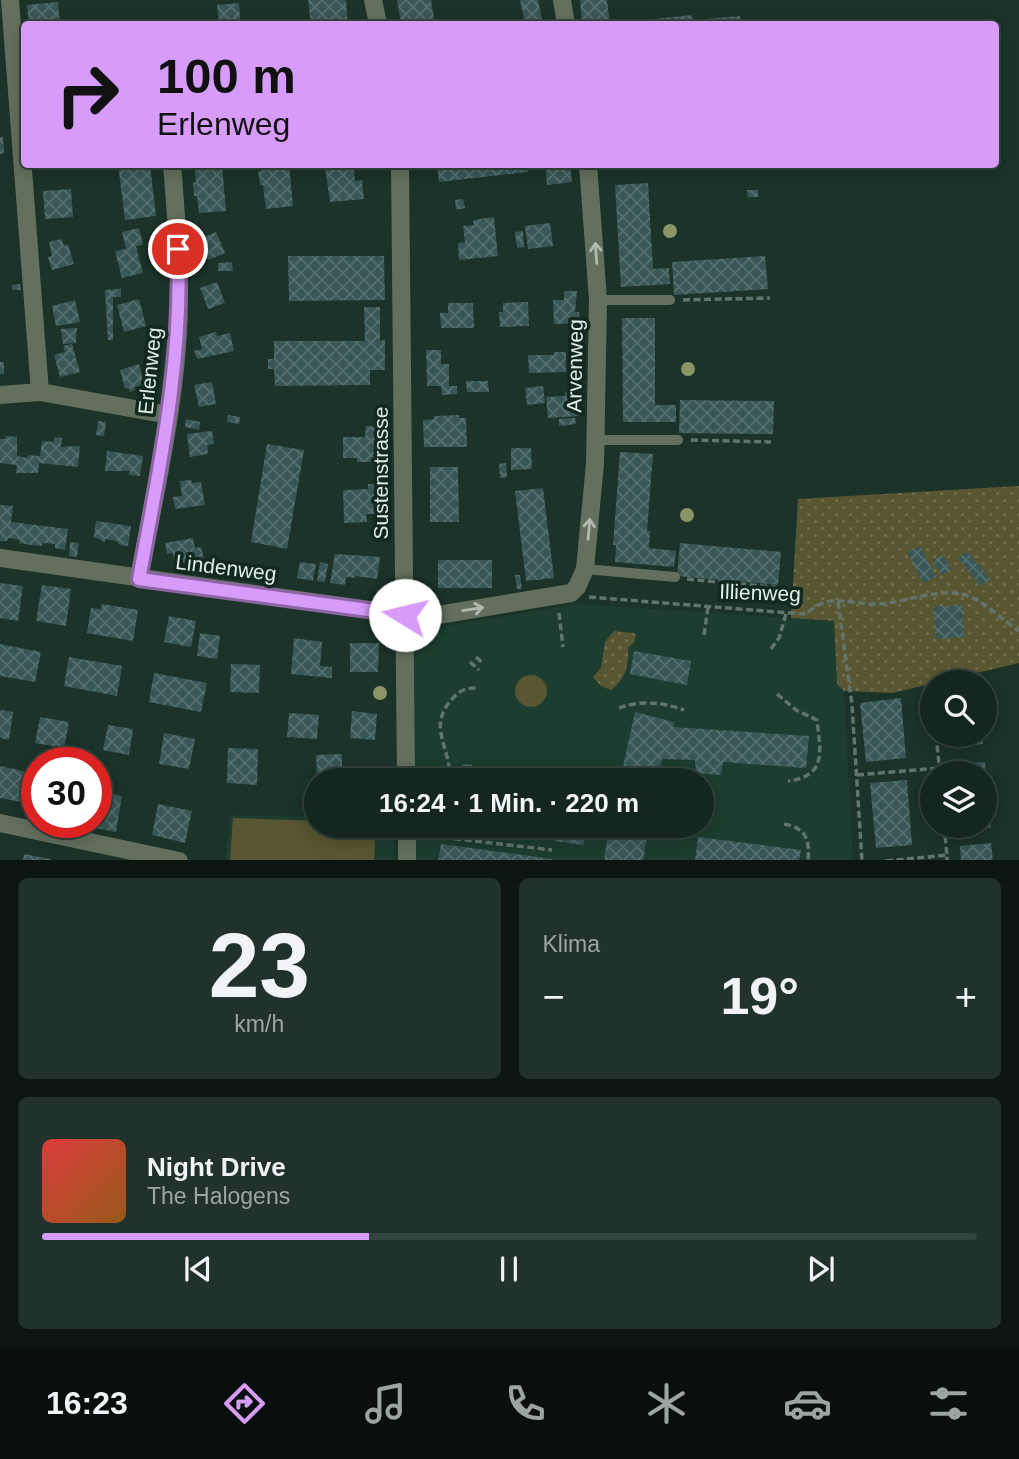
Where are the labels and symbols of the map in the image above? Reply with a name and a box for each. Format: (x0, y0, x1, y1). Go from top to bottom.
pin (148, 219, 208, 279)
one-way arrow (589, 242, 602, 265)
street label: Arvenweg (562, 319, 587, 413)
street label: Erlenweg (133, 326, 166, 416)
street label: Sustenstrasse (369, 406, 392, 540)
one-way arrow (583, 518, 596, 541)
street label: Lindenweg (174, 550, 278, 585)
position arrow (368, 578, 442, 652)
street label: Illienweg (719, 580, 801, 605)
one-way arrow (461, 603, 484, 616)
speed limit sign: 30 (21, 747, 112, 838)

